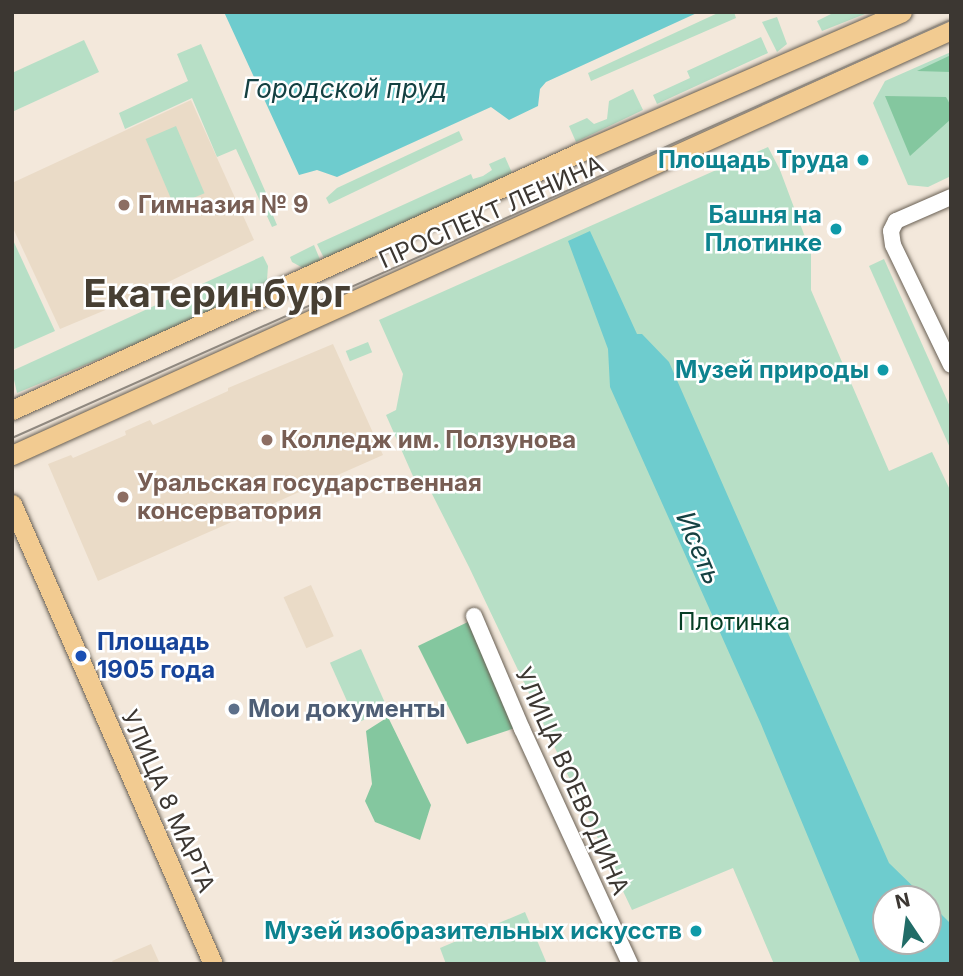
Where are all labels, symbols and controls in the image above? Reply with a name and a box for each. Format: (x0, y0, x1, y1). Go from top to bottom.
water label: Городской пруд (243, 73, 447, 105)
place label: Площадь Труда (658, 146, 849, 174)
street label: ПРОСПЕКТ ЛЕНИНА (374, 150, 608, 274)
marker: Площадь Труда (855, 152, 871, 168)
place label: Гимназия № 9 (138, 191, 309, 219)
marker: Гимназия № 9 (116, 197, 132, 213)
place label: Башня на Плотинке (705, 201, 822, 257)
marker: Башня на Плотинке (828, 221, 844, 237)
district label: Екатеринбург (84, 271, 350, 317)
place label: Музей природы (675, 356, 869, 384)
marker: Музей природы (875, 362, 891, 378)
place label: Колледж им. Ползунова (281, 426, 577, 454)
marker: Колледж им. Ползунова (259, 432, 275, 448)
place label: Уральская государственная консерватория (137, 469, 482, 525)
marker: Уральская государственная консерватория (115, 489, 131, 505)
water label: Исеть (670, 507, 728, 589)
park label: Плотинка (678, 608, 790, 636)
place label: Площадь 1905 года (97, 628, 215, 684)
marker: Площадь 1905 года (71, 646, 91, 666)
street label: УЛИЦА ВОЕВОДИНА (509, 663, 635, 899)
place label: Мои документы (248, 695, 446, 723)
marker: Мои документы (226, 701, 242, 717)
street label: УЛИЦА 8 МАРТА (115, 705, 221, 897)
north arrow (872, 885, 942, 955)
text: N (893, 888, 912, 914)
place label: Музей изобразительных искусств (264, 917, 682, 945)
marker: Музей изобразительных искусств (688, 923, 704, 939)

